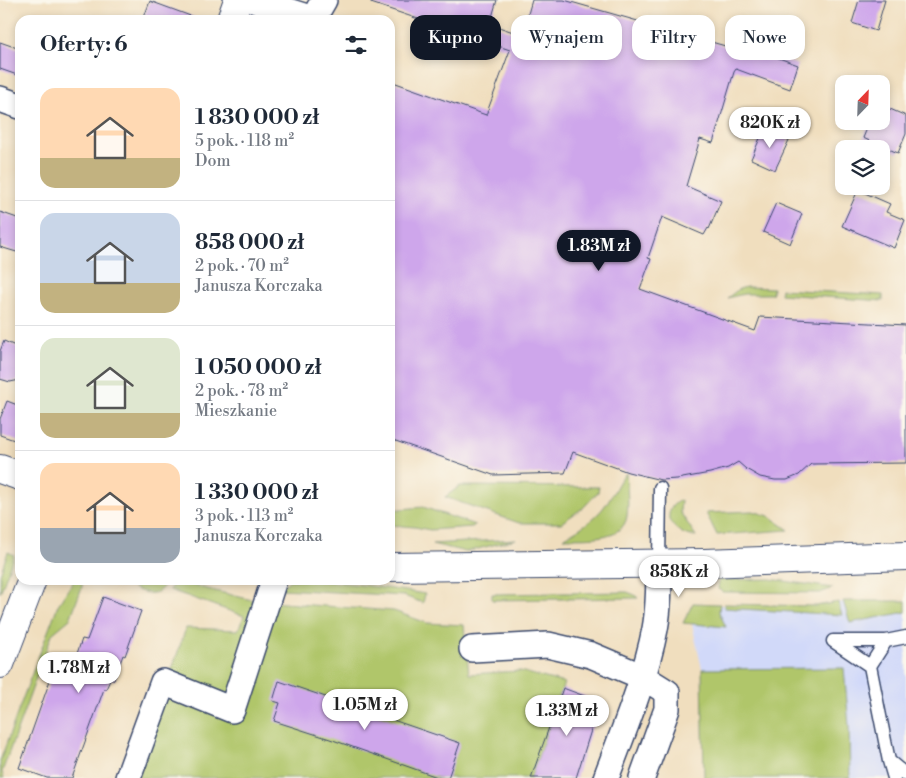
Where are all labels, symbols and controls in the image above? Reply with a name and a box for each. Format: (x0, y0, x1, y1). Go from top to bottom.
chip: Kupno (410, 15, 501, 60)
chip: Wynajem (511, 15, 622, 60)
chip: Filtry (632, 15, 715, 60)
chip: Nowe (725, 15, 805, 60)
icon: filters (342, 31, 370, 59)
text: Oferty: 6 (40, 32, 128, 58)
north arrow (835, 75, 890, 130)
map controls (835, 75, 890, 195)
text: 1 830 000 zł (195, 105, 319, 131)
pin: 820K zł (724, 106, 816, 149)
icon: home (80, 108, 140, 168)
text: 820K zł (740, 113, 800, 133)
text: 5 pok. · 118 m² (195, 131, 294, 151)
button: layers (835, 140, 890, 195)
text: Dom (195, 151, 230, 171)
text: 858 000 zł (195, 230, 304, 256)
pin: 1.83M zł (547, 230, 651, 272)
icon: home (80, 233, 140, 293)
text: 1.83M zł (568, 236, 630, 256)
text: 2 pok. · 70 m² (195, 256, 289, 276)
text: Janusza Korczaka (195, 276, 323, 296)
text: 1 050 000 zł (195, 355, 321, 381)
icon: home (80, 358, 140, 418)
text: 2 pok. · 78 m² (195, 381, 288, 401)
text: Mieszkanie (195, 401, 277, 421)
text: 1 330 000 zł (195, 480, 318, 506)
icon: home (80, 483, 140, 543)
text: 3 pok. · 113 m² (195, 506, 293, 526)
text: Janusza Korczaka (195, 526, 323, 546)
pin: 858K zł (633, 556, 725, 598)
text: 858K zł (650, 562, 708, 582)
pin: 1.78M zł (27, 652, 131, 694)
text: 1.78M zł (48, 658, 110, 678)
pin: 1.05M zł (313, 688, 417, 731)
pin: 1.33M zł (515, 694, 619, 737)
text: 1.05M zł (333, 695, 397, 715)
text: 1.33M zł (536, 701, 598, 721)

